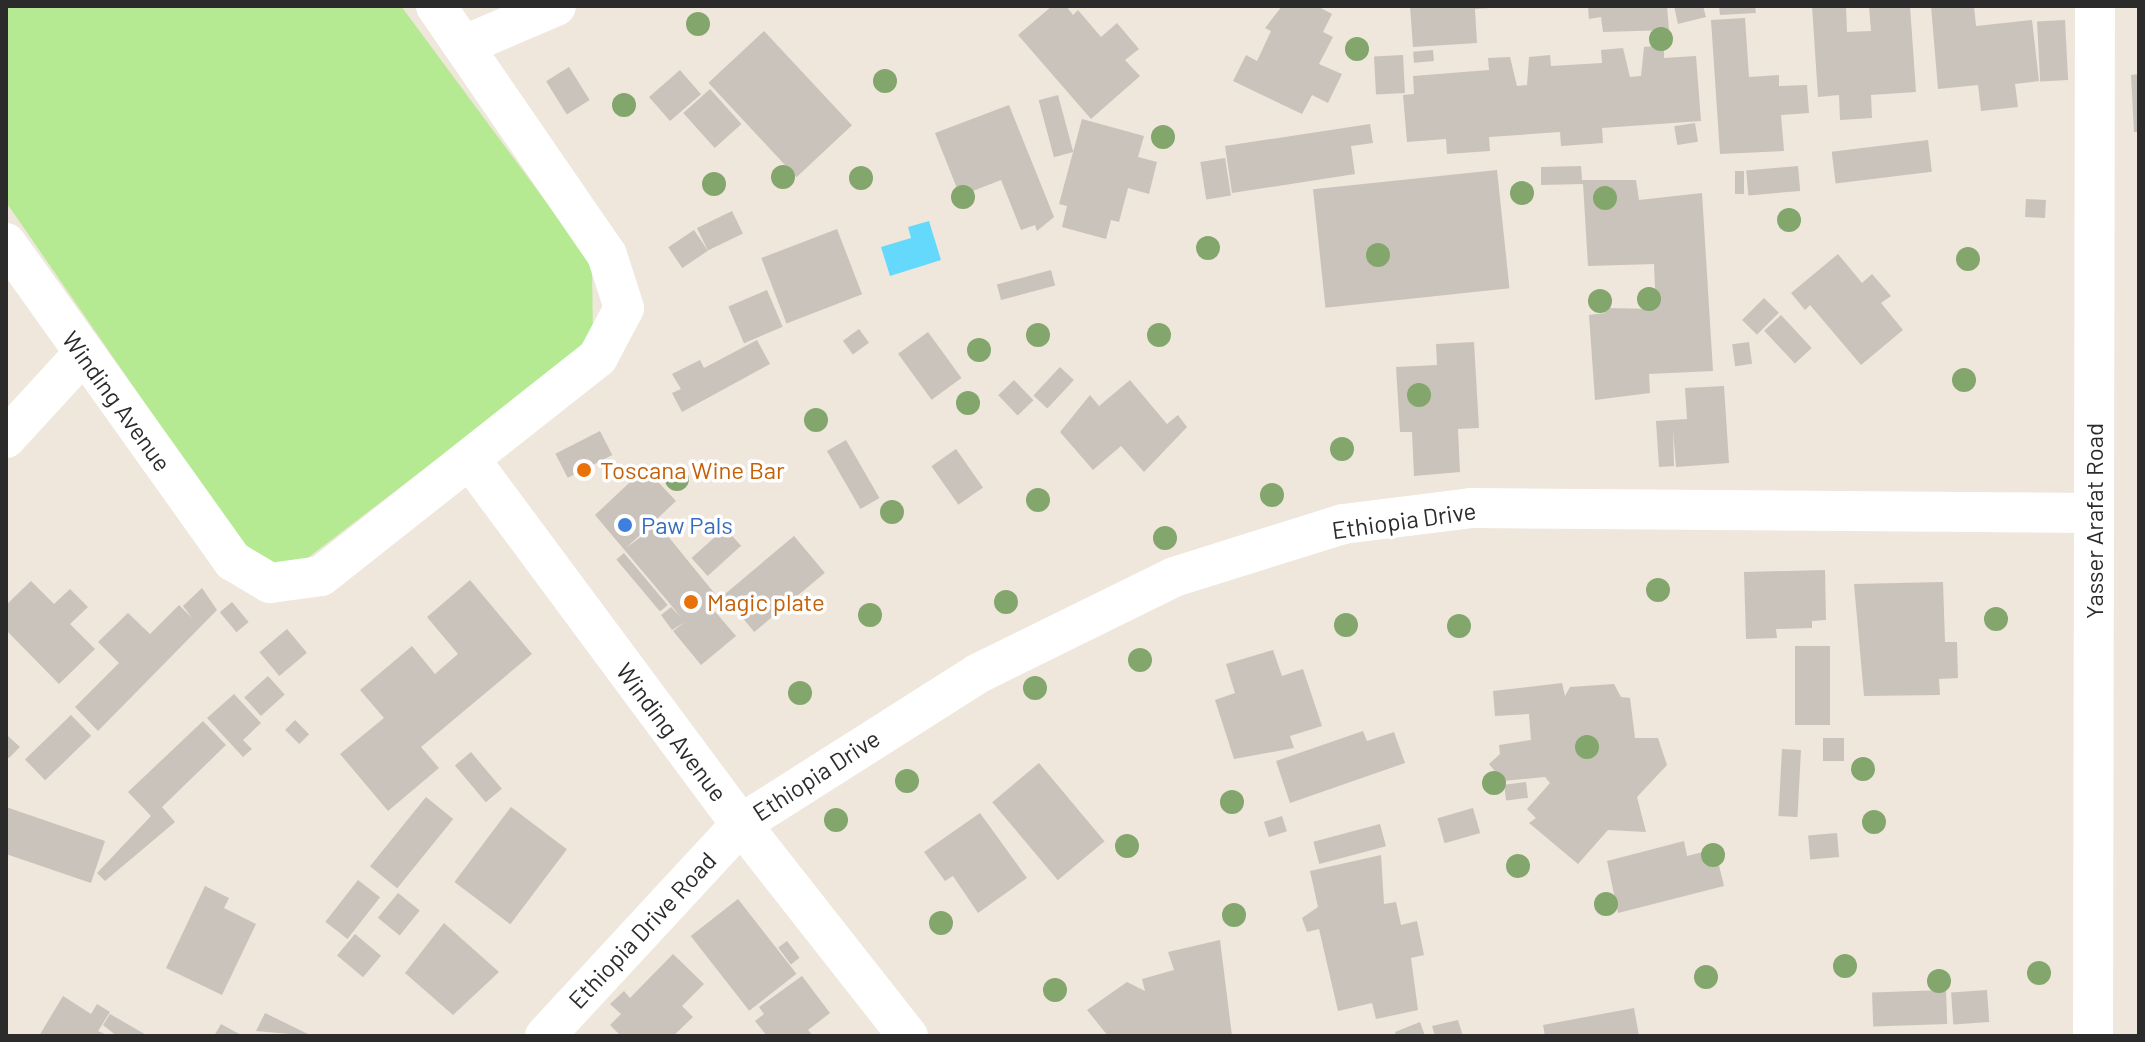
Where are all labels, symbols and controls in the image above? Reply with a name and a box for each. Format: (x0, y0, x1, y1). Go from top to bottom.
street label: Winding Avenue (57, 325, 177, 477)
street label: Yasser Arafat Road (2080, 423, 2108, 619)
place label: Toscana Wine Bar (600, 456, 785, 484)
marker: Toscana Wine Bar (575, 461, 593, 479)
street label: Ethiopia Drive (1330, 496, 1478, 544)
place label: Paw Pals (641, 511, 733, 539)
marker: Paw Pals (616, 516, 634, 534)
place label: Magic plate (707, 588, 825, 616)
marker: Magic plate (682, 593, 700, 611)
street label: Winding Avenue (611, 657, 733, 807)
street label: Ethiopia Drive (747, 723, 885, 827)
street label: Ethiopia Drive Road (562, 846, 722, 1014)

